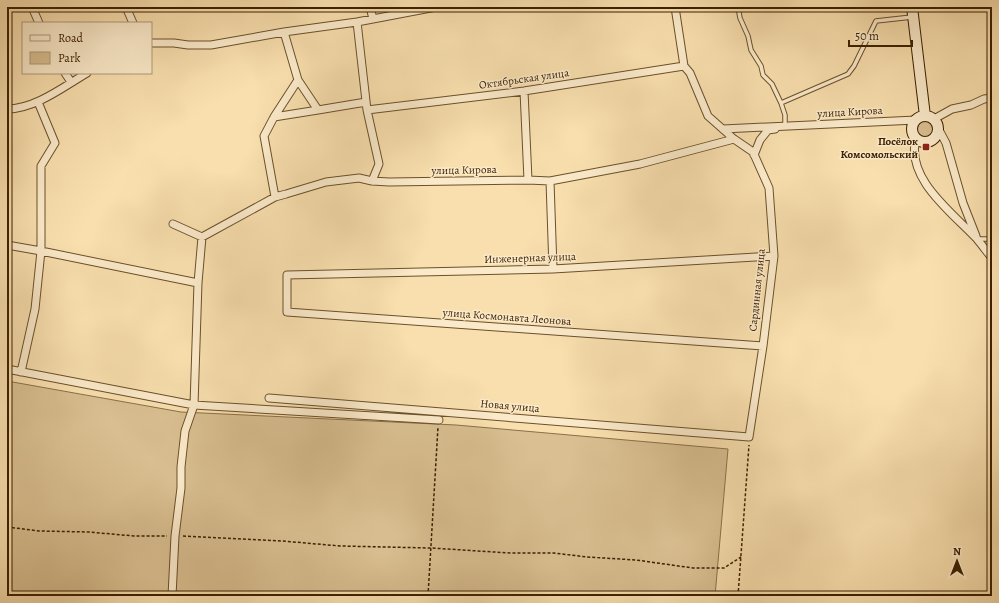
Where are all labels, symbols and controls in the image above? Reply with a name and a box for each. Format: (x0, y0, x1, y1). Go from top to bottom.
legend (22, 22, 152, 74)
scale bar (849, 22, 912, 48)
text: 50 m (855, 28, 879, 44)
text: Road (58, 30, 84, 46)
text: Park (58, 50, 81, 66)
street label: Октябрьская улица (478, 65, 571, 93)
street label: улица Кирова (816, 103, 884, 121)
place label: Посёлок Комсомольский (841, 134, 918, 162)
marker: Посёлок Комсомольский (921, 142, 931, 152)
street label: улица Кирова (430, 162, 498, 178)
street label: Сардинная улица (745, 247, 769, 332)
street label: Инженерная улица (484, 249, 577, 267)
street label: улица Космонавта Леонова (441, 305, 573, 329)
street label: Новая улица (480, 396, 541, 416)
north arrow (937, 541, 977, 581)
text: N (953, 544, 961, 559)

